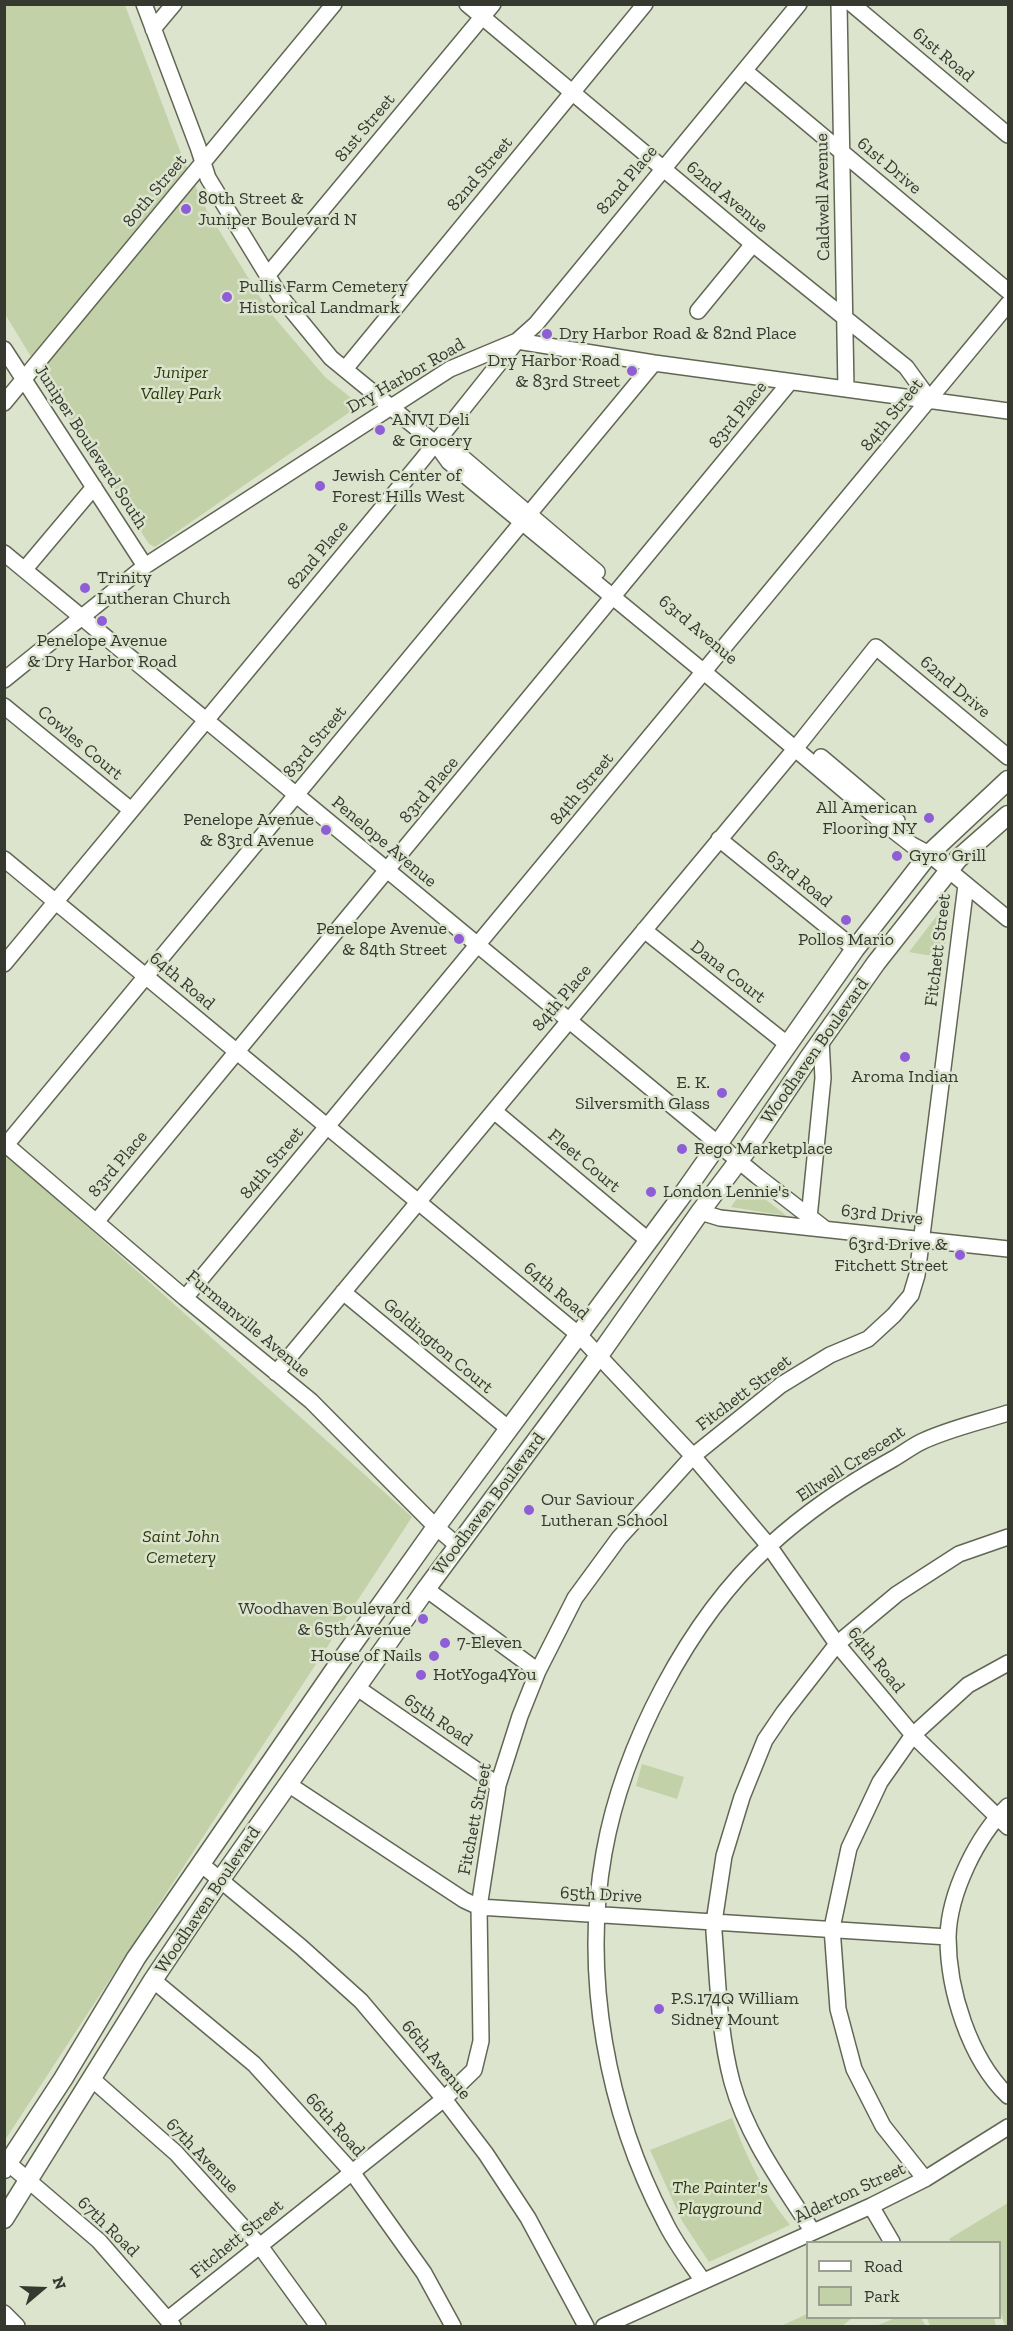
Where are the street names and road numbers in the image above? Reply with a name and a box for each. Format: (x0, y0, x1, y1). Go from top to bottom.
street label: 61st Road (908, 23, 978, 87)
street label: 81st Street (330, 89, 400, 167)
street label: 82nd Street (443, 132, 517, 216)
street label: Caldwell Avenue (811, 133, 835, 261)
street label: 61st Drive (852, 133, 926, 199)
street label: 82nd Place (592, 141, 662, 219)
street label: 80th Street (118, 150, 192, 232)
street label: 62nd Avenue (682, 157, 772, 237)
street label: Dry Harbor Road (343, 334, 469, 418)
street label: Juniper Boulevard South (30, 361, 152, 533)
street label: 84th Street (856, 374, 928, 456)
street label: 83rd Place (704, 377, 772, 453)
street label: 82nd Place (283, 516, 353, 594)
street label: 63rd Avenue (654, 591, 742, 669)
street label: 62nd Drive (915, 651, 995, 723)
street label: Cowles Court (33, 701, 127, 785)
street label: 83rd Street (279, 702, 351, 782)
street label: 84th Street (546, 748, 618, 830)
street label: 83rd Place (395, 752, 463, 828)
street label: Penelope Avenue (327, 792, 441, 892)
street label: 63rd Road (762, 846, 836, 912)
street label: Fitchett Street (920, 892, 956, 1008)
street label: Dana Court (686, 936, 770, 1008)
street label: 64th Road (145, 947, 219, 1015)
street label: 84th Place (528, 960, 596, 1036)
street label: Woodhaven Boulevard (757, 974, 873, 1128)
street label: 84th Street (236, 1122, 308, 1204)
street label: Fleet Court (543, 1125, 625, 1197)
street label: 83rd Place (84, 1126, 152, 1202)
street label: 63rd Drive (840, 1200, 924, 1230)
street label: 64th Road (519, 1257, 593, 1325)
street label: Furmanville Avenue (182, 1266, 314, 1382)
street label: Goldington Court (379, 1294, 497, 1398)
street label: Fitchett Street (692, 1350, 796, 1436)
street label: Ellwell Crescent (793, 1421, 909, 1507)
street label: Woodhaven Boulevard (428, 1428, 550, 1580)
street label: 64th Road (843, 1623, 909, 1697)
street label: 65th Road (399, 1689, 477, 1751)
street label: Fitchett Street (454, 1761, 496, 1877)
street label: Woodhaven Boulevard (151, 1822, 265, 1978)
street label: 65th Drive (559, 1882, 643, 1908)
street label: 66th Avenue (397, 2016, 475, 2104)
street label: 66th Road (301, 2089, 369, 2161)
street label: 67th Avenue (161, 2114, 243, 2198)
street label: Alderton Street (791, 2158, 909, 2228)
street label: 67th Road (73, 2192, 143, 2262)
street label: Fitchett Street (186, 2195, 288, 2283)

